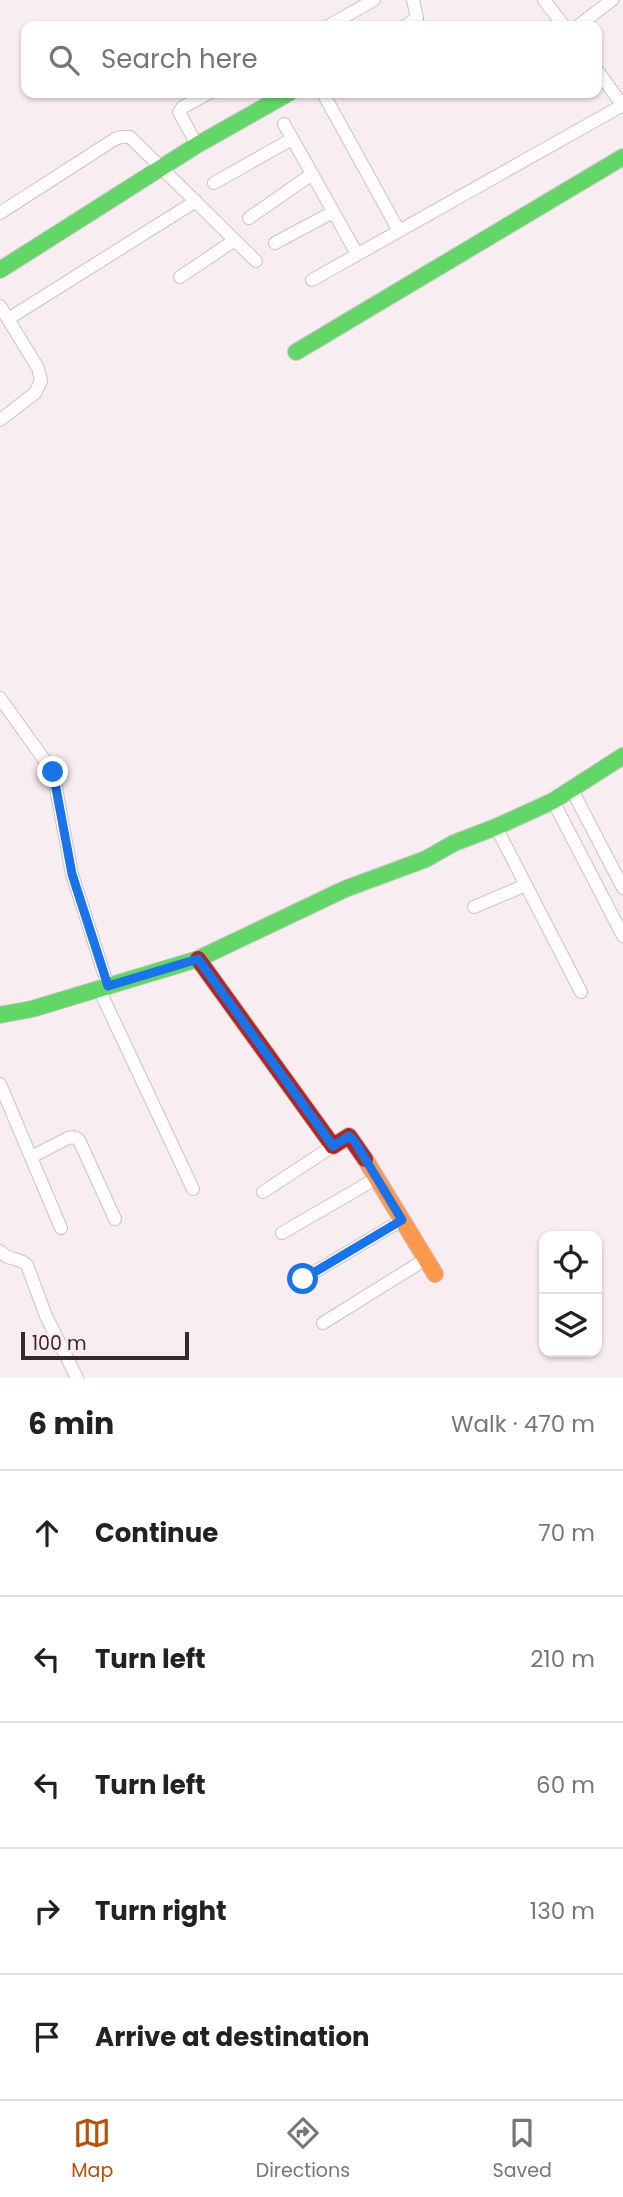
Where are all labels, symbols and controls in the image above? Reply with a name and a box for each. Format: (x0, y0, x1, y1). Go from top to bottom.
search box (21, 21, 602, 98)
icon: search (45, 41, 83, 79)
text: Search here (101, 41, 258, 77)
route end (37, 756, 68, 787)
map controls (539, 1231, 602, 1357)
button: locate (539, 1231, 602, 1294)
route start (287, 1263, 318, 1294)
button: layers (539, 1294, 602, 1357)
scale bar (21, 1329, 189, 1361)
text: 100 m (32, 1330, 87, 1357)
text: 6 min (28, 1402, 114, 1445)
text: Walk · 470 m (451, 1408, 595, 1440)
icon: ahead (28, 1514, 66, 1552)
text: Continue (95, 1515, 218, 1551)
text: 70 m (538, 1517, 595, 1549)
icon: left (28, 1640, 66, 1678)
text: Turn left (95, 1641, 206, 1677)
text: 210 m (530, 1643, 595, 1675)
icon: left (28, 1766, 66, 1804)
text: Turn left (95, 1767, 206, 1803)
text: 60 m (536, 1769, 595, 1801)
icon: right (28, 1892, 66, 1930)
text: Turn right (95, 1893, 227, 1929)
text: 130 m (530, 1895, 595, 1927)
icon: arrive (28, 2018, 66, 2056)
text: Arrive at destination (95, 2019, 370, 2055)
tab: Map (71, 2114, 113, 2185)
tab: Directions (256, 2114, 350, 2185)
tab: Saved (493, 2114, 552, 2185)

